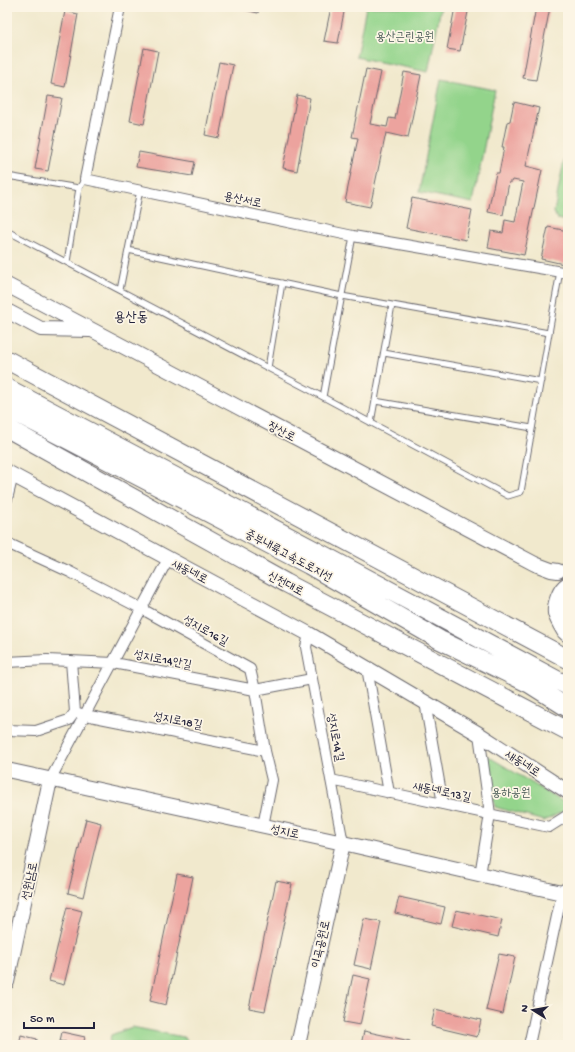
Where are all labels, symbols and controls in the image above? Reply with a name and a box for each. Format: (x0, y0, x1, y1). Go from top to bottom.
park label: 용산근린공원 (376, 31, 434, 45)
street label: 용산서로 (222, 190, 263, 212)
district label: 용산동 (114, 310, 148, 327)
street label: 장산로 (265, 420, 297, 446)
street label: 중부내륙고속도로지선 (242, 528, 334, 586)
street label: 새동네로 (169, 558, 209, 588)
street label: 신천대로 (265, 570, 305, 600)
street label: 성지로16길 (180, 614, 230, 650)
street label: 성지로14안길 (132, 648, 193, 674)
street label: 성지로18길 (152, 710, 204, 734)
street label: 성지로14길 (322, 712, 346, 763)
street label: 새동네로 (502, 748, 542, 781)
street label: 새동네로13길 (411, 780, 472, 806)
park label: 용하공원 (492, 787, 530, 801)
street label: 성지로 (269, 823, 300, 843)
street label: 선원남로 (20, 861, 42, 902)
street label: 이곡공원로 (310, 919, 334, 970)
north arrow (513, 990, 553, 1030)
scale bar (24, 1004, 94, 1030)
text: N (519, 1004, 532, 1013)
text: 50 m (30, 1013, 55, 1027)

